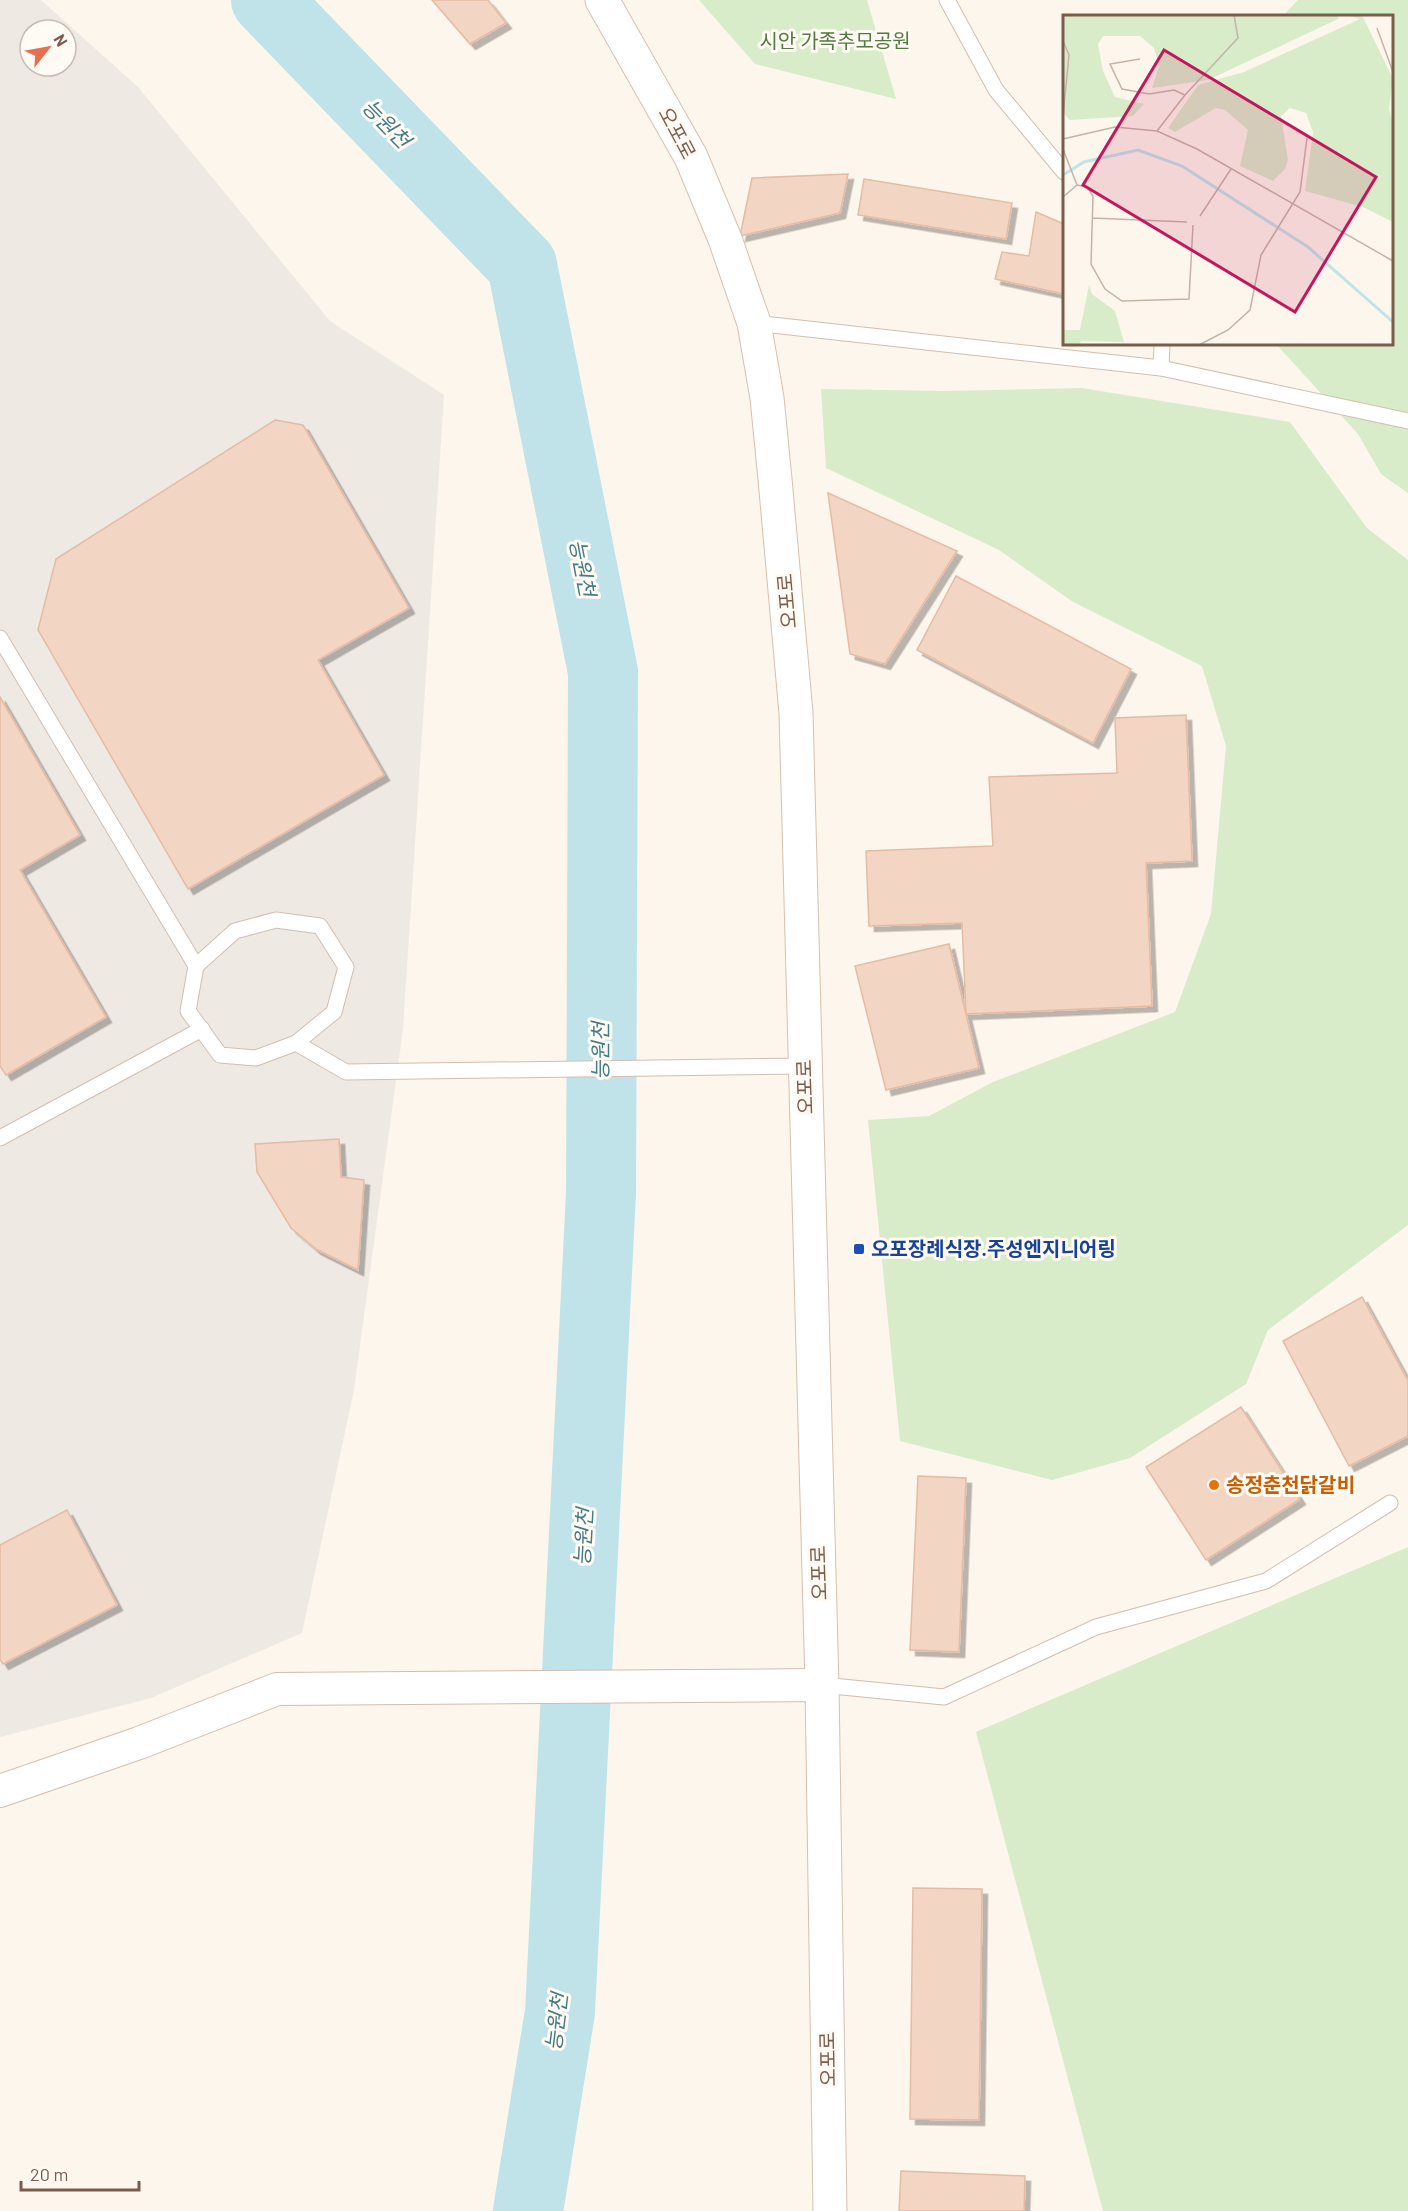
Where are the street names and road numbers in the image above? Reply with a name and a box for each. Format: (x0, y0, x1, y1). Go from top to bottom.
street label: 오포로 (654, 103, 701, 163)
street label: 오포로 (772, 573, 800, 630)
street label: 오포로 (791, 1059, 817, 1115)
street label: 오포로 (805, 1545, 831, 1601)
street label: 오포로 (815, 2031, 839, 2087)

